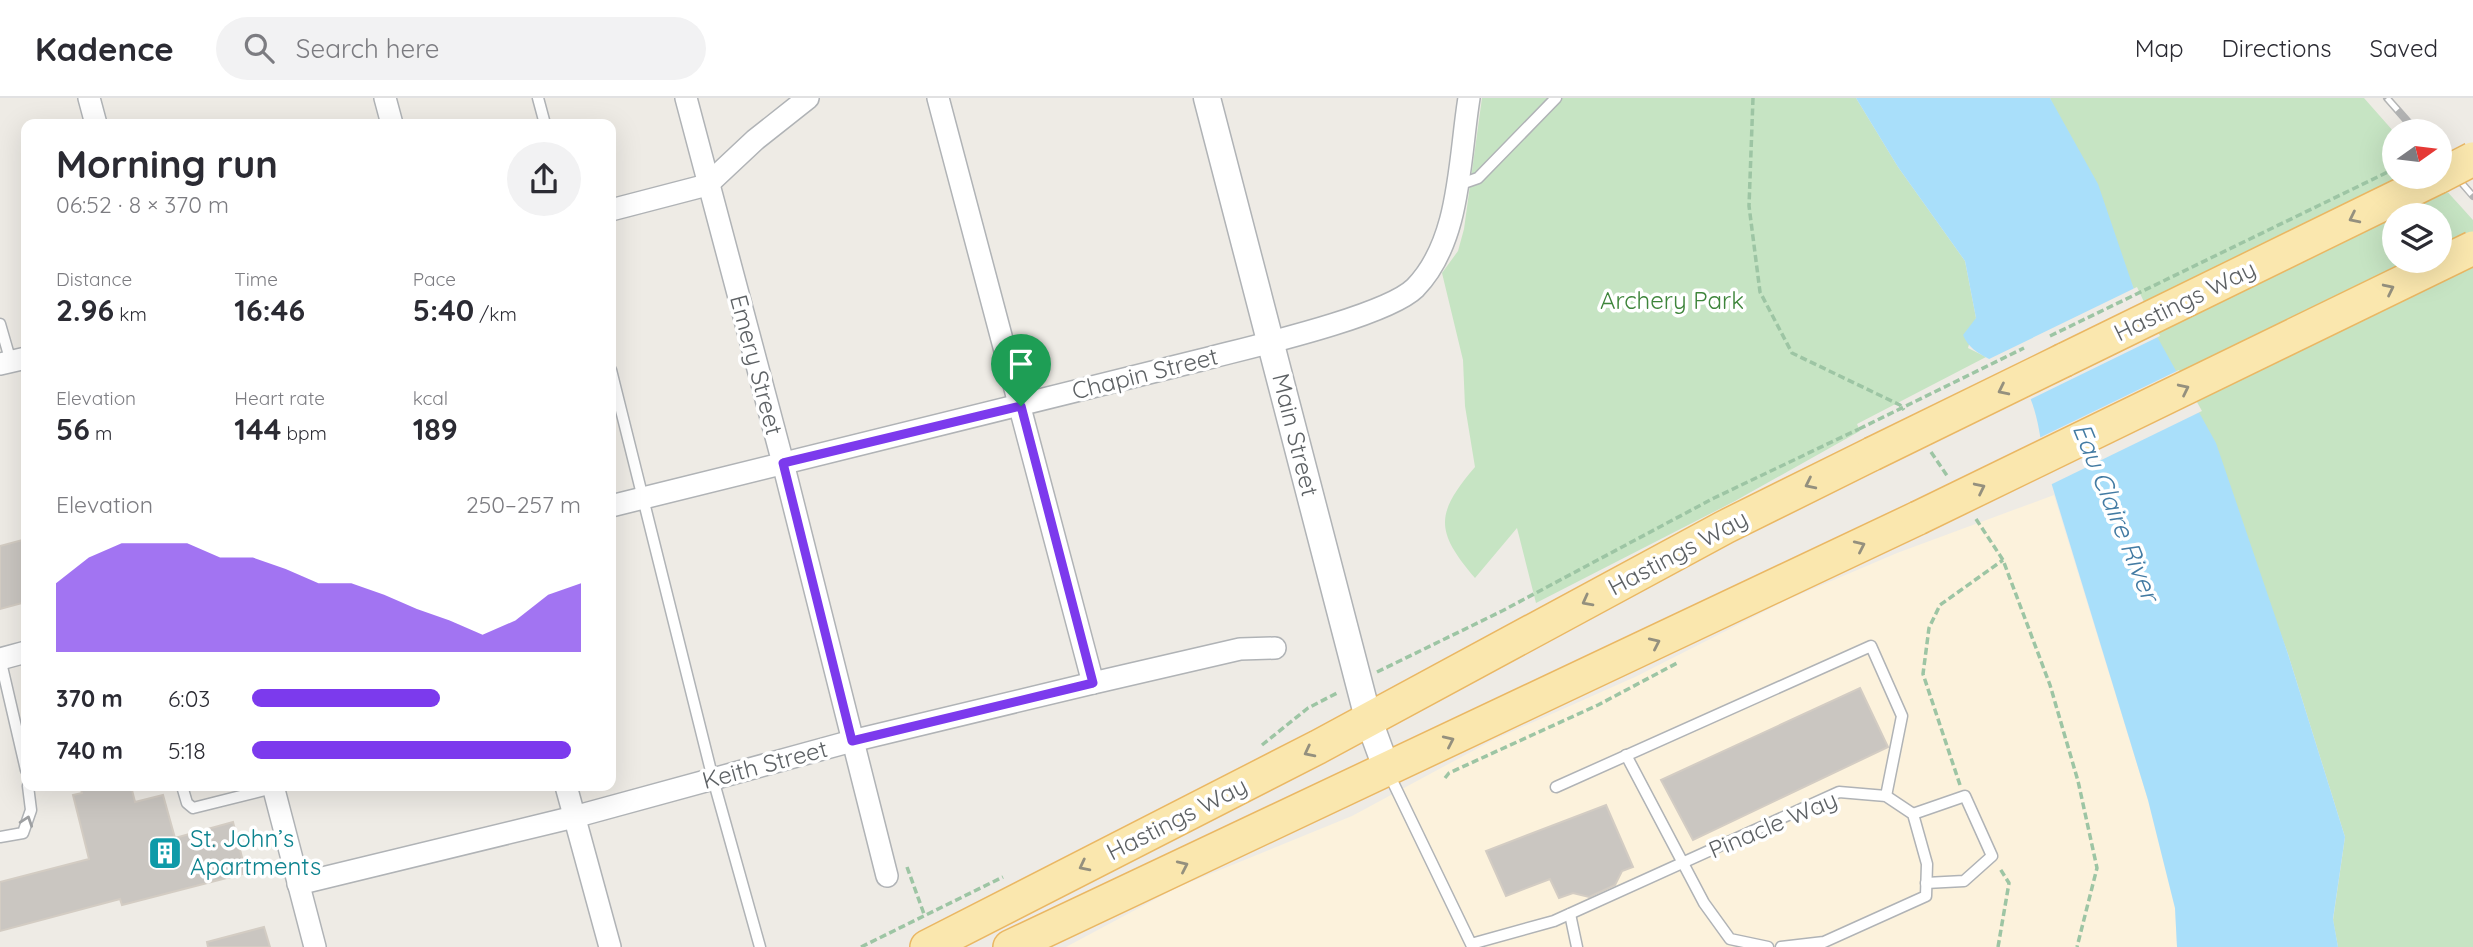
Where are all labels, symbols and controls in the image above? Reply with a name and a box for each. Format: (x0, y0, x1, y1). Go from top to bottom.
search box (216, 17, 706, 80)
text: Kadence (35, 28, 174, 69)
icon: search (240, 29, 278, 67)
text: Search here (296, 32, 439, 65)
text: Map (2135, 33, 2184, 63)
text: Directions (2222, 33, 2332, 63)
text: Saved (2370, 33, 2438, 63)
north arrow (2382, 119, 2452, 189)
map controls (2382, 119, 2452, 273)
text: Morning run (56, 140, 278, 188)
button: share (507, 142, 581, 216)
text: 06:52 · 8 × 370 m (56, 190, 229, 219)
button: layers (2382, 203, 2452, 273)
one-way arrow (2349, 209, 2361, 223)
street label: Hastings Way (2109, 253, 2260, 347)
text: Distance (56, 267, 132, 291)
text: Time (234, 267, 278, 291)
text: Pace (413, 267, 456, 291)
one-way arrow (2382, 284, 2394, 298)
park label: Archery Park (1600, 285, 1744, 315)
text: 2.96 (56, 291, 114, 329)
text: 16:46 (234, 291, 305, 329)
text: 5:40 (413, 291, 474, 329)
street label: Emery Street (724, 291, 790, 438)
text: km (114, 302, 147, 326)
text: /km (474, 302, 517, 326)
pin (991, 334, 1051, 406)
street label: Chapin Street (1069, 340, 1221, 406)
icon: arrive (1002, 345, 1040, 383)
street label: Main Street (1266, 370, 1326, 499)
one-way arrow (1998, 381, 2010, 395)
one-way arrow (2177, 383, 2189, 397)
text: Elevation (56, 386, 136, 410)
text: Heart rate (234, 386, 325, 410)
text: kcal (413, 386, 448, 410)
text: 56 (56, 410, 90, 448)
text: 144 (234, 410, 281, 448)
text: 189 (413, 410, 458, 448)
water label: Eau Claire River (2066, 418, 2168, 608)
text: m (90, 421, 112, 445)
text: bpm (281, 421, 327, 445)
one-way arrow (1805, 476, 1817, 490)
one-way arrow (1973, 483, 1985, 497)
text: Elevation (56, 490, 153, 519)
text: 250–257 m (466, 490, 581, 519)
street label: Hastings Way (1603, 503, 1753, 601)
one-way arrow (1853, 540, 1865, 554)
one-way arrow (1582, 593, 1594, 606)
one-way arrow (1647, 638, 1660, 652)
text: 370 m (56, 684, 123, 713)
text: 6:03 (168, 684, 210, 713)
street label: Keith Street (699, 733, 831, 795)
one-way arrow (1442, 735, 1454, 749)
text: 740 m (56, 736, 123, 765)
text: 5:18 (168, 736, 206, 765)
one-way arrow (1304, 743, 1316, 757)
street label: Hastings Way (1101, 770, 1252, 866)
street label: Pinacle Way (1704, 784, 1841, 865)
one-way arrow (19, 815, 33, 828)
place label: St. John’s Apartments (190, 823, 321, 881)
building icon: St. John’s Apartments (146, 834, 184, 872)
one-way arrow (1079, 858, 1091, 872)
one-way arrow (1176, 860, 1188, 874)

